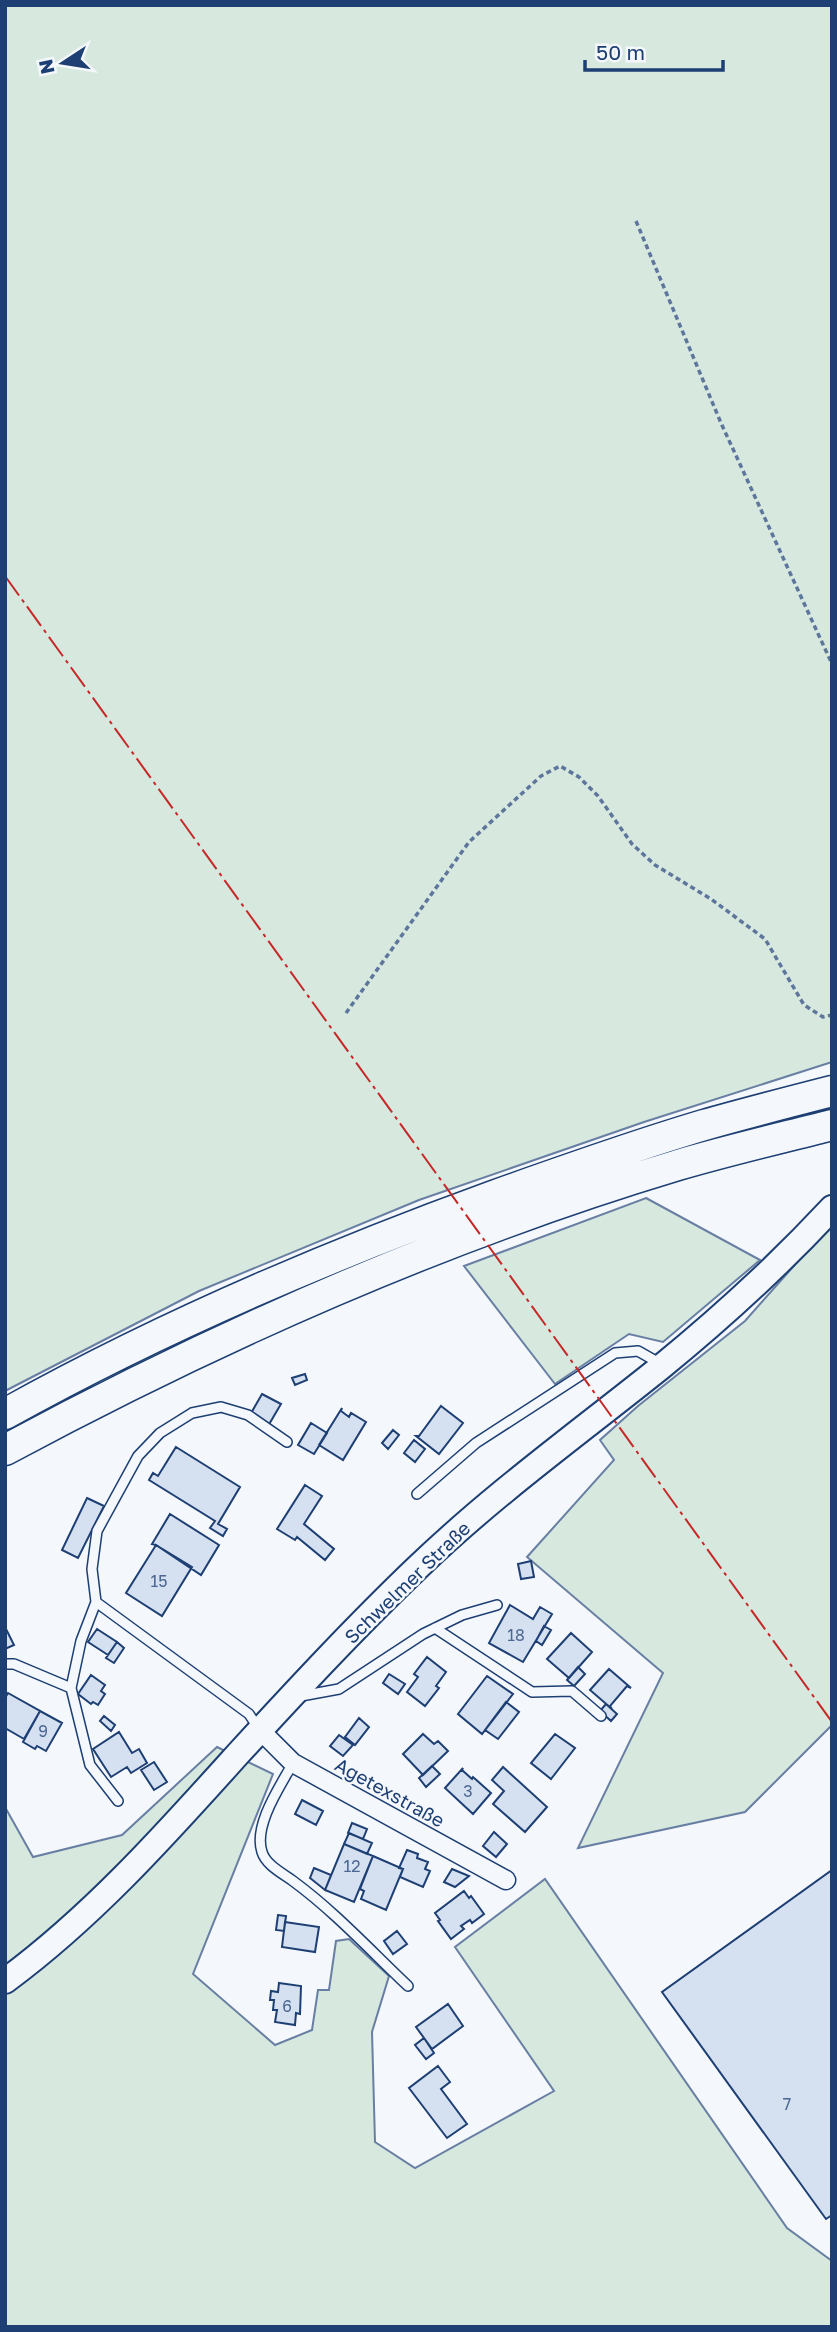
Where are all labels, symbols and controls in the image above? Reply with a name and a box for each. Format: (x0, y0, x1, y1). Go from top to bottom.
north arrow (28, 28, 98, 98)
scale bar (585, 28, 723, 72)
text: 50 m (596, 39, 645, 65)
text: N (33, 57, 59, 76)
street label: Schwelmer Straße (339, 1516, 475, 1648)
house number: 15 (150, 1571, 168, 1591)
house number: 18 (507, 1625, 525, 1645)
house number: 9 (38, 1721, 48, 1741)
street label: Agetexstraße (331, 1752, 449, 1832)
house number: 3 (463, 1781, 473, 1801)
house number: 12 (343, 1856, 361, 1876)
house number: 6 (282, 1996, 292, 2016)
house number: 7 (783, 2094, 791, 2114)

